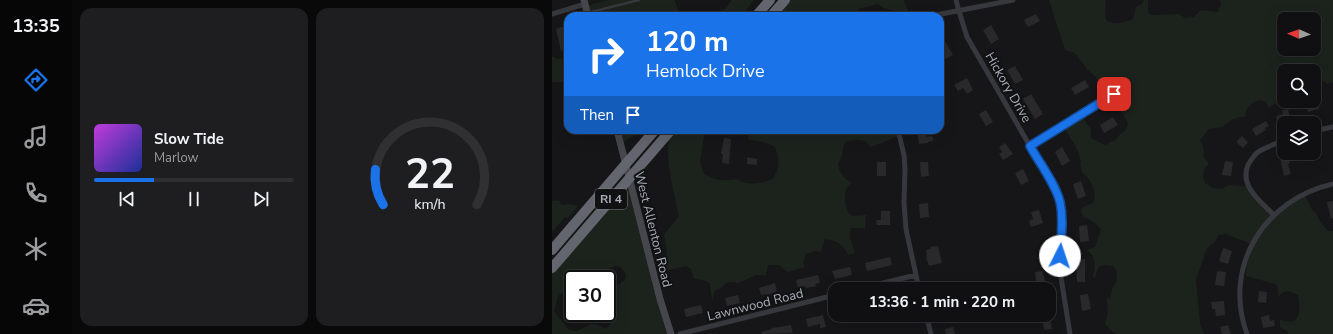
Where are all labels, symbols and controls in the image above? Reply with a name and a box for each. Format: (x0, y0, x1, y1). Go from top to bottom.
north arrow (1277, 12, 1321, 56)
map controls (1277, 12, 1321, 160)
text: 13:35 (12, 14, 60, 38)
text: 120 m (646, 23, 729, 61)
icon: right (580, 28, 632, 80)
street label: Hickory Drive (981, 49, 1036, 126)
text: Hemlock Drive (646, 59, 765, 83)
button: search (1277, 64, 1321, 108)
icon: directions (22, 66, 50, 94)
pin (1097, 77, 1131, 111)
icon: arrive (1103, 83, 1125, 105)
icon: arrive (622, 104, 644, 126)
text: Then (580, 105, 614, 125)
button: layers (1277, 116, 1321, 160)
icon: music (22, 123, 50, 151)
text: Slow Tide (154, 129, 224, 149)
text: 22 (405, 146, 455, 203)
text: Marlow (154, 149, 199, 167)
street label: West Allenton Road (630, 170, 676, 289)
icon: phone (22, 179, 50, 207)
icon: previous (116, 188, 138, 210)
icon: pause (183, 188, 205, 210)
icon: next (250, 188, 272, 210)
road number: RI 4 (595, 189, 627, 209)
text: km/h (414, 195, 446, 214)
icon: climate (22, 235, 50, 263)
position arrow (1039, 235, 1081, 277)
speed limit sign: 30 (564, 270, 616, 322)
street label: Lawnwood Road (705, 284, 805, 326)
icon: car (22, 292, 50, 320)
text: 13:36 · 1 min · 220 m (869, 292, 1015, 312)

